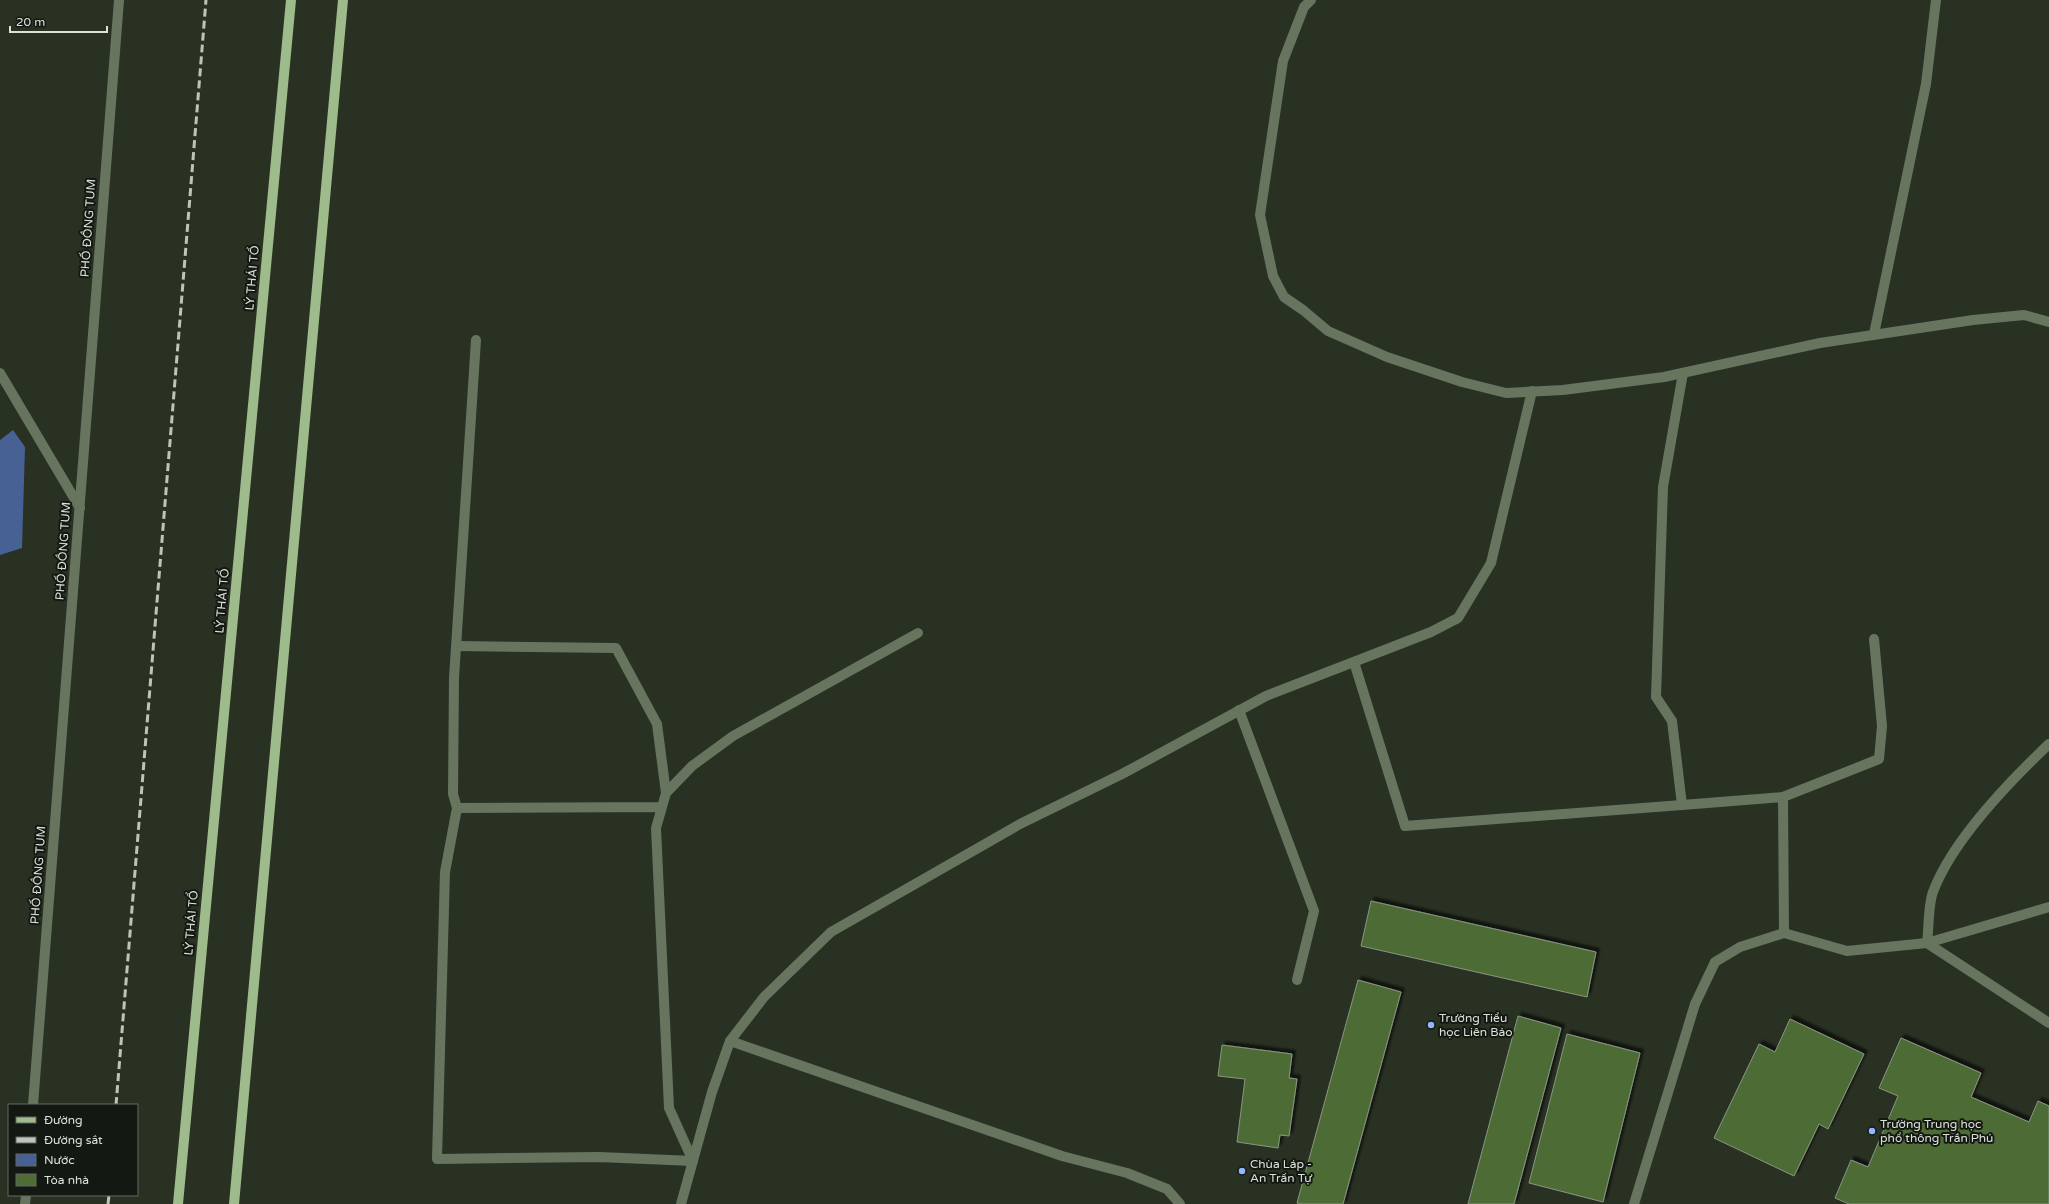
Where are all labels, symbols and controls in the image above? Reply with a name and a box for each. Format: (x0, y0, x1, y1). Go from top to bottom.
scale bar (10, 8, 107, 34)
text: 20 m (16, 15, 45, 29)
street label: PHỐ ĐỒNG TUM (78, 178, 98, 278)
street label: LÝ THÁI TỔ (241, 245, 262, 311)
street label: PHỐ ĐỒNG TUM (53, 501, 73, 601)
street label: LÝ THÁI TỔ (211, 568, 232, 634)
street label: PHỐ ĐỒNG TUM (28, 825, 48, 925)
street label: LÝ THÁI TỔ (180, 890, 201, 956)
place label: Trường Tiểu học Liên Bảo (1439, 1011, 1513, 1039)
marker: Trường Tiểu học Liên Bảo (1426, 1020, 1436, 1030)
legend (8, 1104, 138, 1196)
text: Đường (44, 1113, 83, 1127)
place label: Trường Trung học phổ thông Trần Phú (1880, 1117, 1993, 1145)
marker: Trường Trung học phổ thông Trần Phú (1867, 1126, 1877, 1136)
text: Đường sắt (44, 1133, 103, 1147)
text: Nước (44, 1153, 75, 1167)
place label: Chùa Láp - An Trấn Tự (1250, 1157, 1313, 1185)
marker: Chùa Láp - An Trấn Tự (1237, 1166, 1247, 1176)
text: Tòa nhà (44, 1173, 89, 1187)

